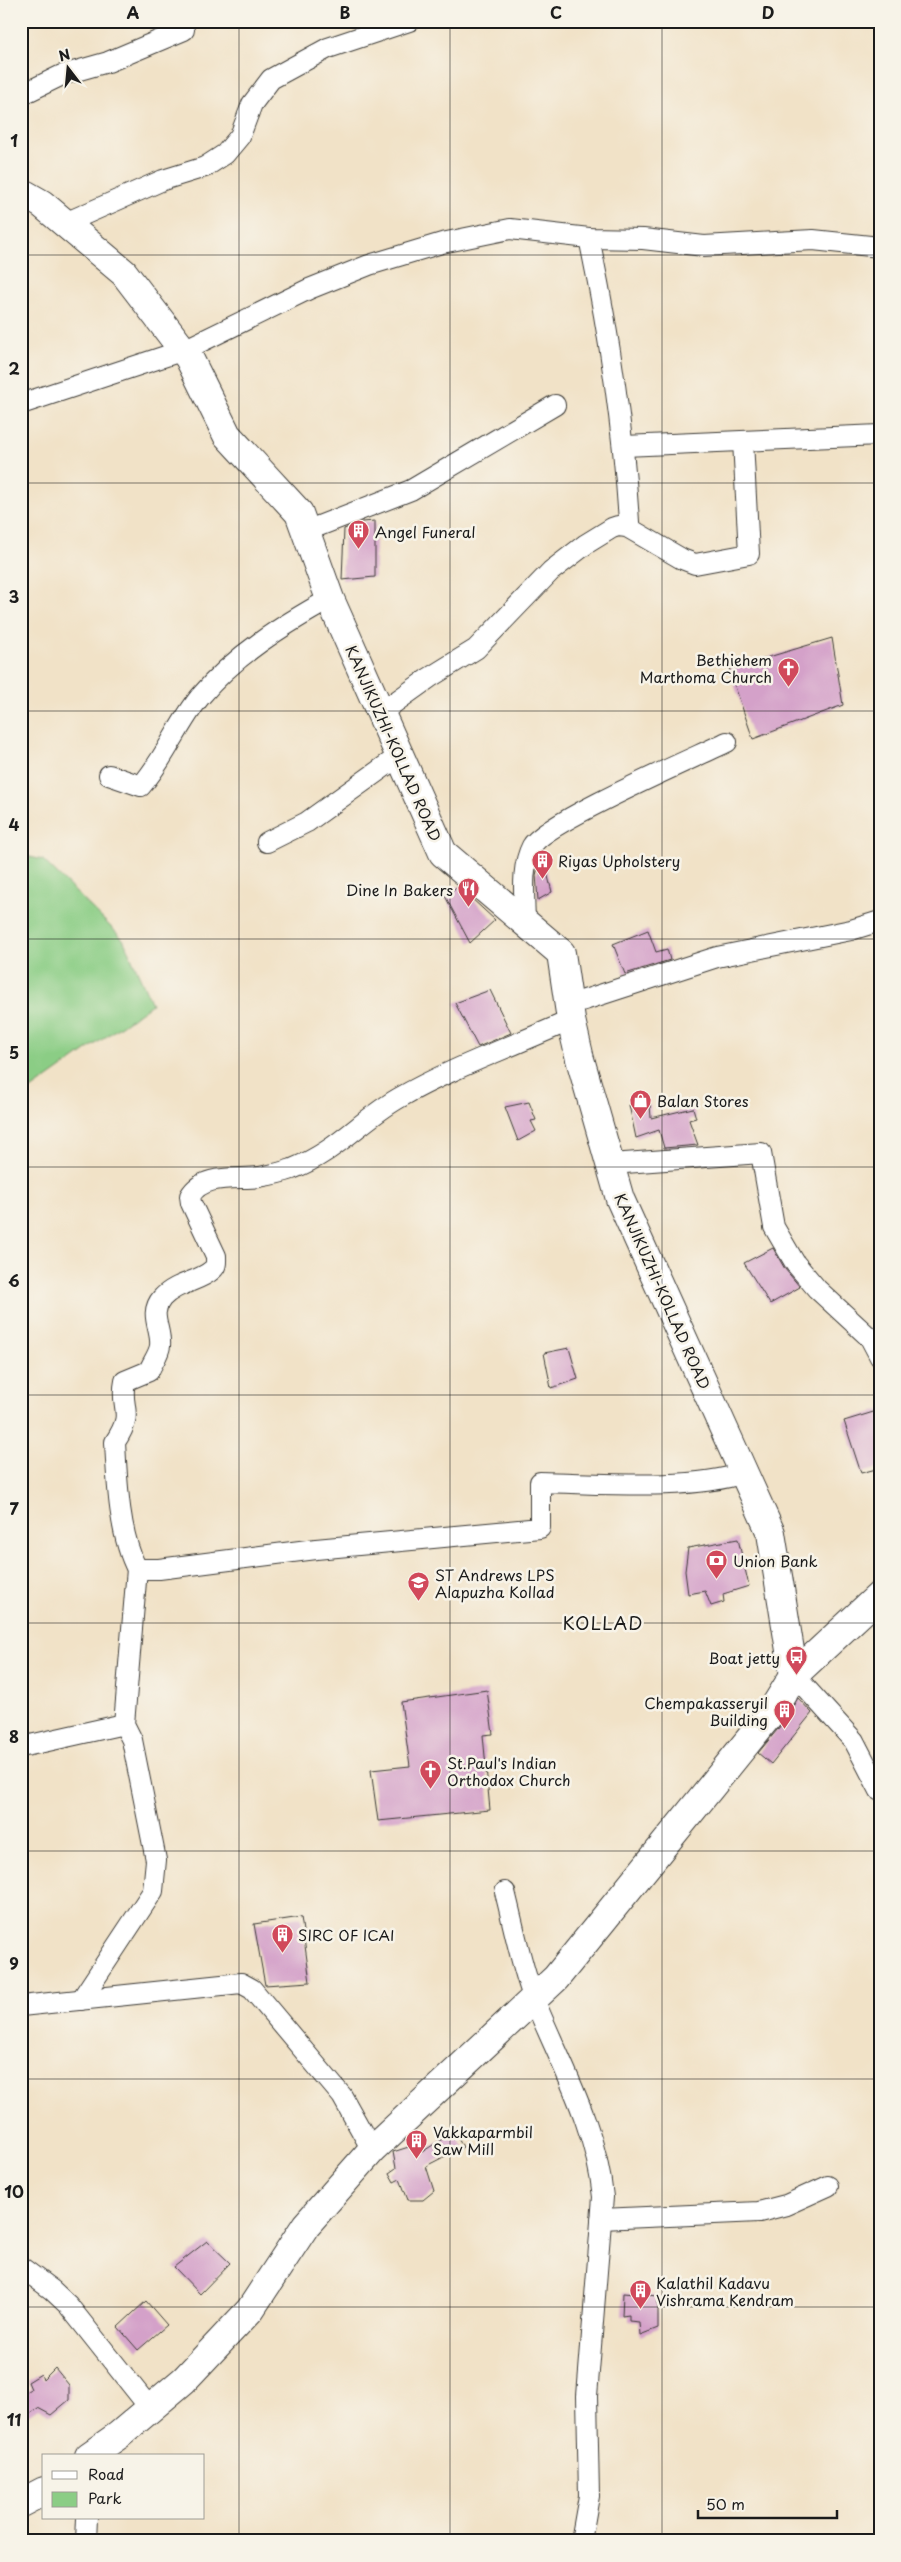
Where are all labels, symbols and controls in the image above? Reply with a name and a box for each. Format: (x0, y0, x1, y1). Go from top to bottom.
text: A (127, 0, 140, 24)
text: B (340, 0, 351, 24)
text: C (550, 0, 562, 24)
text: D (762, 0, 774, 24)
north arrow (42, 42, 92, 92)
text: N (56, 43, 73, 67)
text: 1 (10, 128, 18, 152)
text: 2 (8, 356, 20, 380)
building icon: Angel Funeral (347, 519, 371, 550)
place label: Angel Funeral (375, 520, 476, 543)
text: 3 (9, 584, 19, 608)
street label: KANJIKUZHI-KOLLAD ROAD (340, 641, 448, 845)
place label: Bethiehem Marthoma Church (640, 648, 772, 688)
church icon: Bethiehem Marthoma Church (776, 656, 800, 687)
text: 4 (9, 812, 20, 836)
building icon: Riyas Upholstery (530, 848, 554, 879)
place label: Riyas Upholstery (558, 849, 680, 872)
restaurant icon: Dine In Bakers (457, 877, 481, 908)
place label: Dine In Bakers (346, 878, 453, 901)
text: 5 (9, 1040, 19, 1064)
shop icon: Balan Stores (629, 1088, 653, 1119)
place label: Balan Stores (657, 1089, 749, 1112)
street label: KANJIKUZHI-KOLLAD ROAD (609, 1189, 717, 1393)
text: 6 (8, 1268, 20, 1292)
text: 7 (9, 1496, 19, 1520)
bank icon: Union Bank (705, 1548, 729, 1579)
place label: Union Bank (733, 1549, 818, 1572)
place label: ST Andrews LPS Alapuzha Kollad (435, 1563, 555, 1603)
school or university icon: ST Andrews LPS Alapuzha Kollad (407, 1571, 431, 1602)
district label: KOLLAD (562, 1609, 644, 1636)
bus stop icon: Boat jetty (784, 1645, 808, 1676)
place label: Boat jetty (708, 1646, 780, 1669)
place label: Chempakasseryil Building (644, 1691, 768, 1731)
building icon: Chempakasseryil Building (772, 1699, 796, 1730)
text: 8 (9, 1724, 19, 1748)
place label: St.Paul's Indian Orthodox Church (447, 1751, 571, 1791)
church icon: St.Paul's Indian Orthodox Church (419, 1759, 443, 1790)
building icon: SIRC OF ICAI (270, 1922, 294, 1953)
place label: SIRC OF ICAI (298, 1923, 395, 1946)
text: 9 (9, 1951, 19, 1975)
place label: Vakkaparmbil Saw Mill (433, 2120, 533, 2160)
building icon: Vakkaparmbil Saw Mill (405, 2128, 429, 2159)
text: 10 (4, 2179, 24, 2203)
place label: Kalathil Kadavu Vishrama Kendram (656, 2271, 794, 2311)
building icon: Kalathil Kadavu Vishrama Kendram (628, 2279, 652, 2310)
text: 11 (7, 2407, 21, 2431)
legend (42, 2454, 205, 2520)
text: Road (88, 2462, 124, 2485)
text: Park (88, 2486, 122, 2509)
scale bar (698, 2487, 837, 2519)
text: 50 m (706, 2492, 745, 2515)

